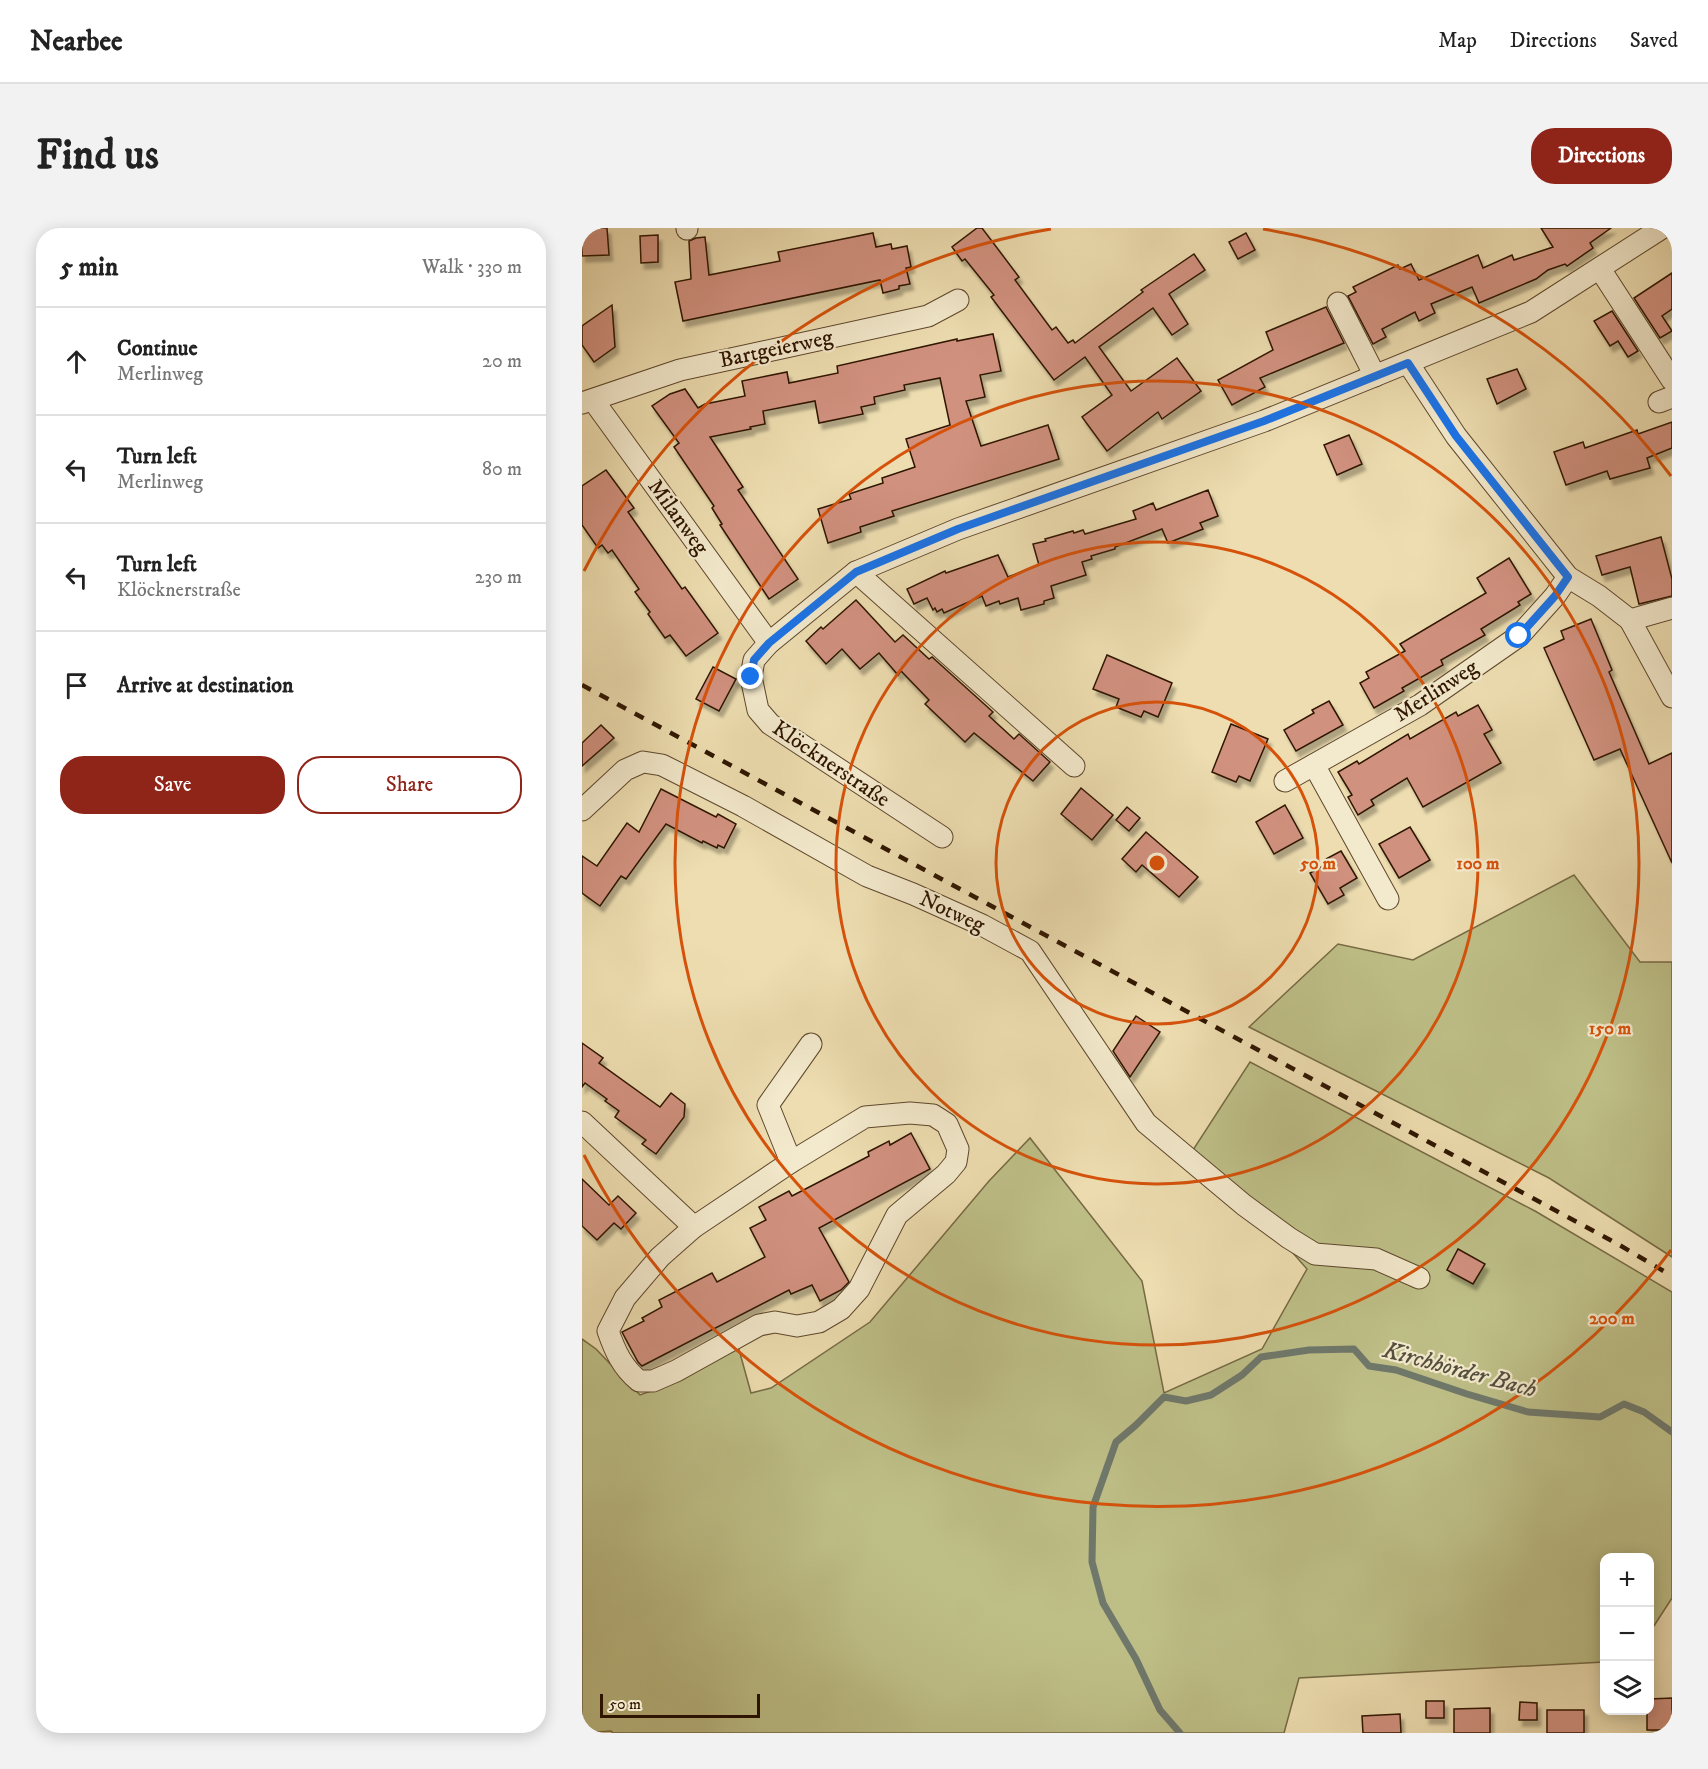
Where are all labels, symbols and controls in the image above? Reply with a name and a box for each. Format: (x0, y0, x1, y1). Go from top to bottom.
text: Nearbee (30, 24, 123, 59)
text: Map (1438, 28, 1477, 54)
text: Directions (1510, 28, 1597, 54)
text: Saved (1630, 28, 1678, 54)
button: Directions (1531, 128, 1672, 184)
text: Find us (36, 130, 159, 182)
text: 5 min (60, 251, 118, 284)
text: Walk · 330 m (422, 255, 522, 280)
street label: Bartgeierweg (717, 324, 836, 374)
text: Continue (117, 335, 198, 362)
icon: ahead (60, 345, 93, 378)
text: 20 m (482, 349, 522, 374)
text: Merlinweg (117, 362, 203, 387)
text: Turn left (117, 443, 197, 470)
icon: left (60, 453, 93, 486)
text: 80 m (482, 457, 522, 482)
text: Merlinweg (117, 470, 203, 495)
street label: Milanweg (642, 474, 715, 560)
text: Turn left (117, 551, 197, 578)
icon: left (60, 561, 93, 594)
text: 230 m (475, 565, 522, 590)
text: Klöcknerstraße (117, 578, 241, 603)
route start (1505, 622, 1531, 648)
street label: Merlinweg (1389, 654, 1483, 728)
route end (737, 663, 763, 689)
icon: arrive (60, 669, 93, 702)
text: Arrive at destination (117, 672, 294, 699)
street label: Klöcknerstraße (767, 715, 895, 813)
button: Save (60, 756, 285, 814)
button: Share (297, 756, 522, 814)
centre of rings (1147, 853, 1167, 873)
text: 50 m (1299, 853, 1336, 875)
text: 100 m (1456, 853, 1500, 875)
street label: Notweg (915, 885, 989, 939)
text: 150 m (1589, 1018, 1632, 1040)
text: 200 m (1589, 1308, 1635, 1330)
water label: Kirchhörder Bach (1379, 1335, 1540, 1405)
map controls (1600, 1553, 1654, 1715)
button: + (1600, 1553, 1654, 1607)
button: − (1600, 1607, 1654, 1661)
button: layers (1600, 1661, 1654, 1715)
scale bar (600, 1691, 760, 1718)
text: 50 m (609, 1694, 641, 1714)

